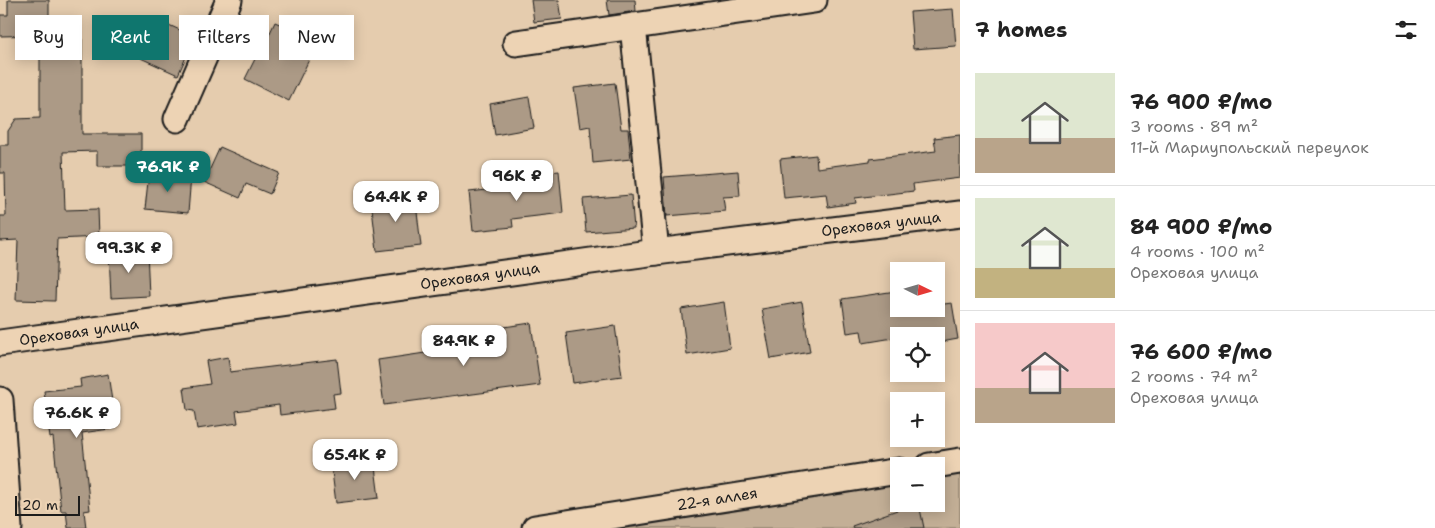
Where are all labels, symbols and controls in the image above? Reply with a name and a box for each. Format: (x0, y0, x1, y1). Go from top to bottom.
chip: Buy (15, 15, 82, 60)
chip: Rent (92, 15, 169, 60)
chip: Filters (179, 15, 269, 60)
chip: New (279, 15, 354, 60)
text: 7 homes (975, 16, 1067, 44)
icon: filters (1392, 16, 1420, 44)
text: 76 900 ₽/mo (1130, 88, 1272, 116)
icon: home (1015, 93, 1075, 153)
text: 3 rooms · 89 m² (1130, 116, 1258, 137)
text: 11-й Мариупольский переулок (1130, 137, 1369, 158)
pin: 76.9K ₽ (122, 150, 214, 193)
text: 76.9K ₽ (136, 156, 200, 177)
pin: 96K ₽ (482, 160, 552, 202)
text: 96K ₽ (492, 165, 542, 186)
pin: 64.4K ₽ (350, 180, 442, 223)
text: 64.4K ₽ (364, 186, 428, 207)
street label: Ореховая улица (820, 207, 943, 241)
text: 84 900 ₽/mo (1130, 213, 1272, 241)
icon: home (1015, 218, 1075, 278)
pin: 99.3K ₽ (83, 232, 175, 274)
text: 99.3K ₽ (96, 237, 162, 258)
text: 4 rooms · 100 m² (1130, 241, 1265, 262)
street label: Ореховая улица (419, 258, 542, 294)
north arrow (890, 262, 945, 318)
map controls (890, 262, 945, 512)
text: Ореховая улица (1130, 262, 1258, 283)
street label: Ореховая улица (18, 314, 141, 350)
pin: 84.9K ₽ (418, 324, 510, 367)
button: locate (890, 327, 945, 382)
text: 84.9K ₽ (433, 330, 495, 351)
text: 76 600 ₽/mo (1130, 338, 1272, 366)
icon: home (1015, 343, 1075, 403)
text: 2 rooms · 74 m² (1130, 366, 1258, 387)
text: Ореховая улица (1130, 387, 1258, 408)
button: + (890, 392, 945, 447)
pin: 76.6K ₽ (31, 396, 123, 439)
text: 76.6K ₽ (45, 402, 110, 423)
pin: 65.4K ₽ (309, 438, 401, 481)
text: 65.4K ₽ (324, 444, 386, 465)
button: − (890, 457, 945, 512)
street label: 22-я аллея (675, 483, 759, 515)
scale bar (15, 493, 80, 516)
text: 20 m (22, 496, 58, 514)

